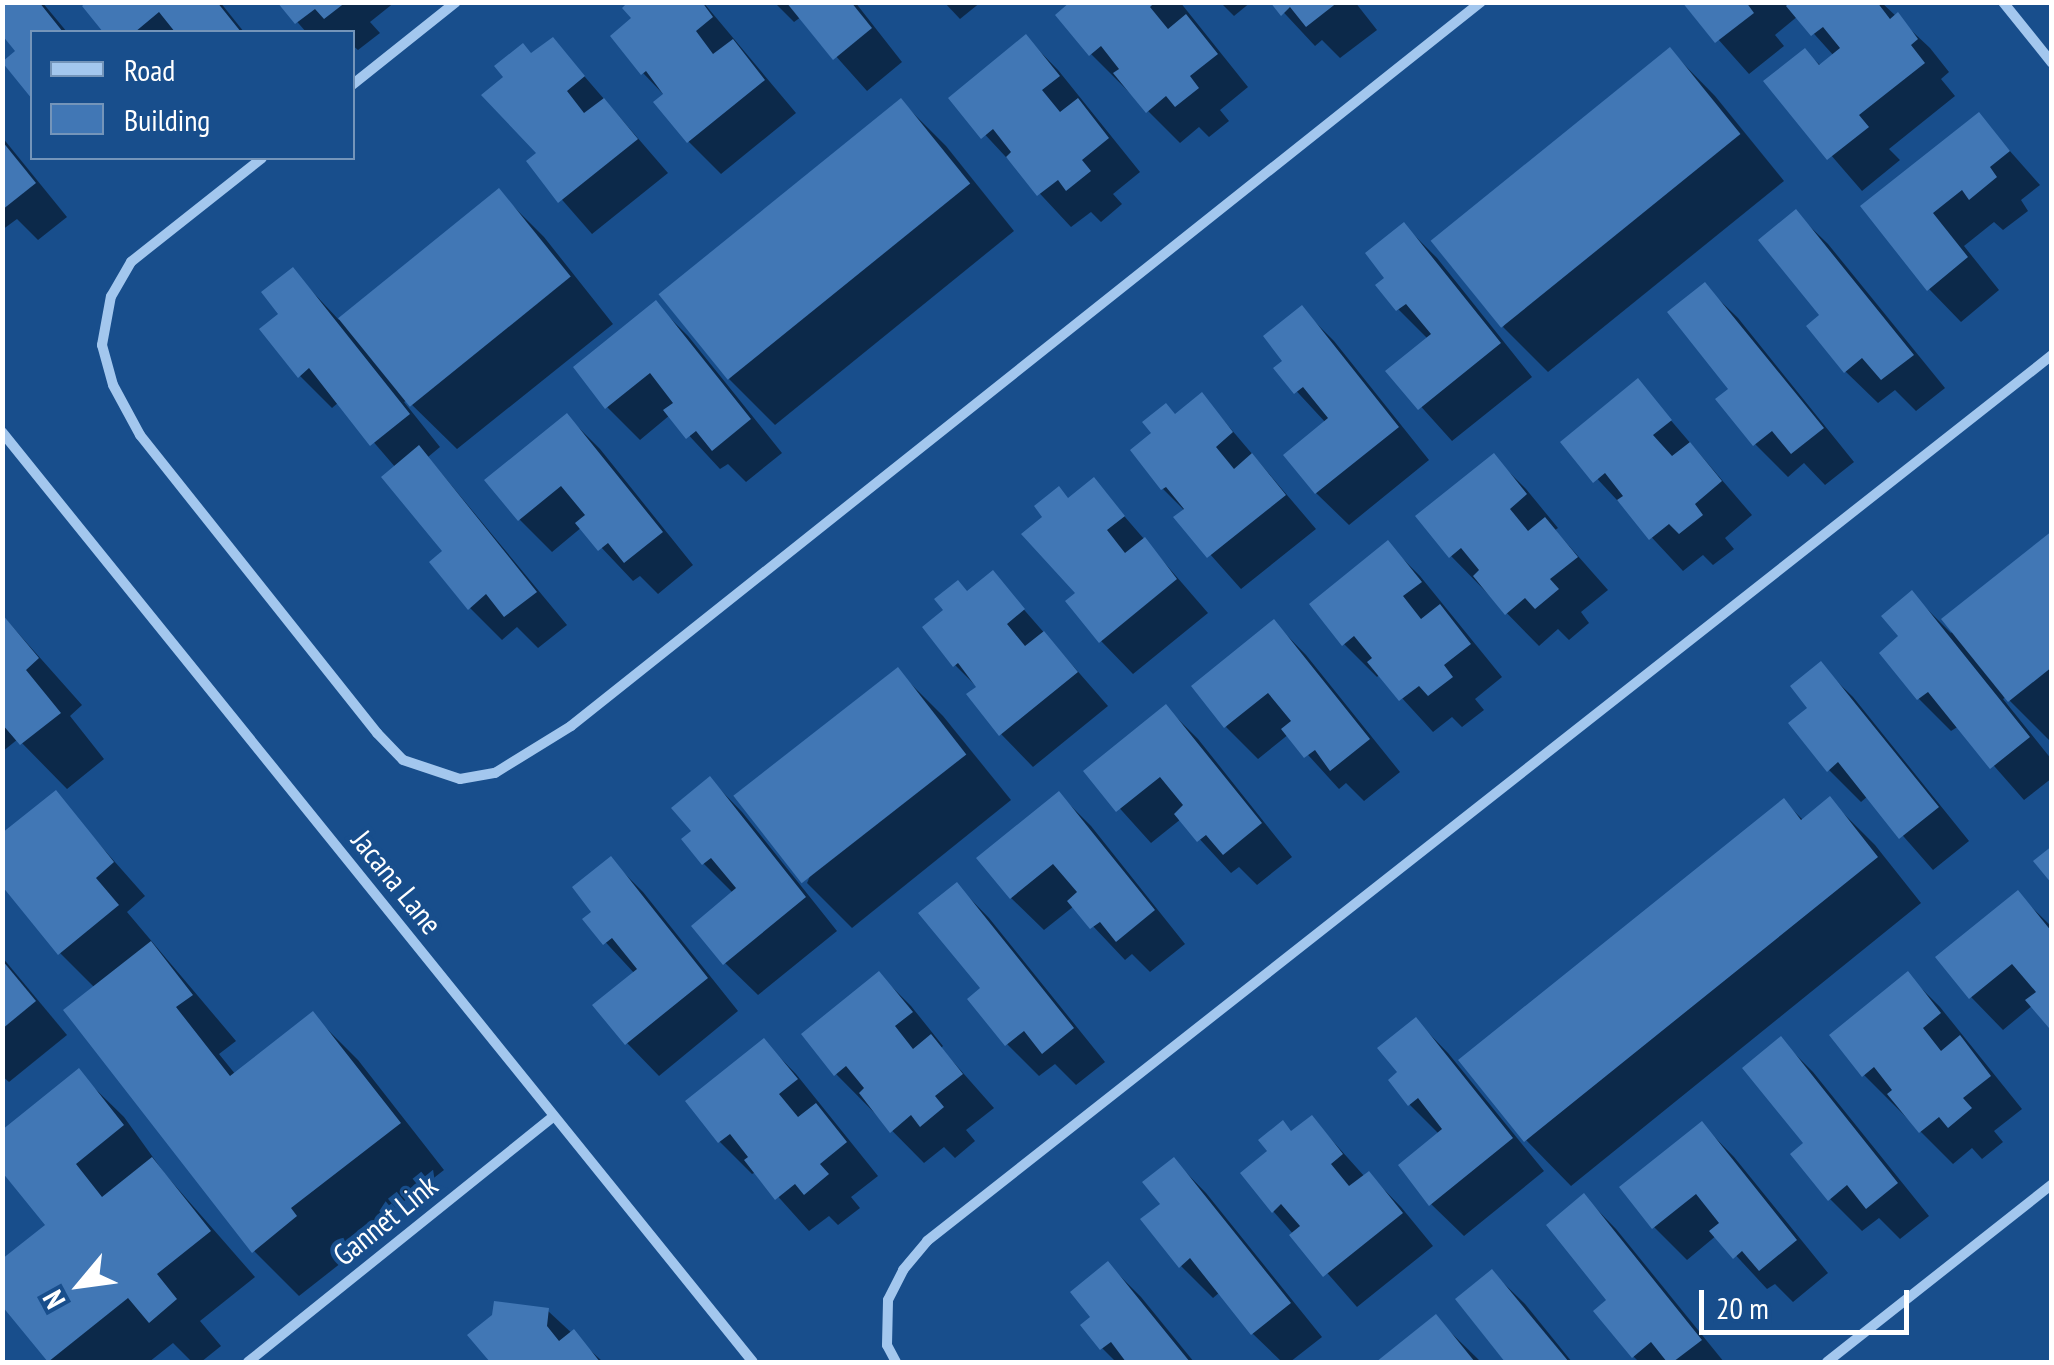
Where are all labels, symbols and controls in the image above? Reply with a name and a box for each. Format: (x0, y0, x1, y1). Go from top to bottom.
legend (30, 30, 355, 160)
text: Road (124, 50, 175, 89)
text: Building (124, 100, 210, 139)
street label: Jacana Lane (344, 823, 450, 941)
street label: Gannet Link (326, 1167, 444, 1273)
north arrow (30, 1235, 130, 1335)
scale bar (1704, 1270, 1914, 1332)
text: N (33, 1284, 73, 1315)
text: 20 m (1716, 1288, 1769, 1327)

